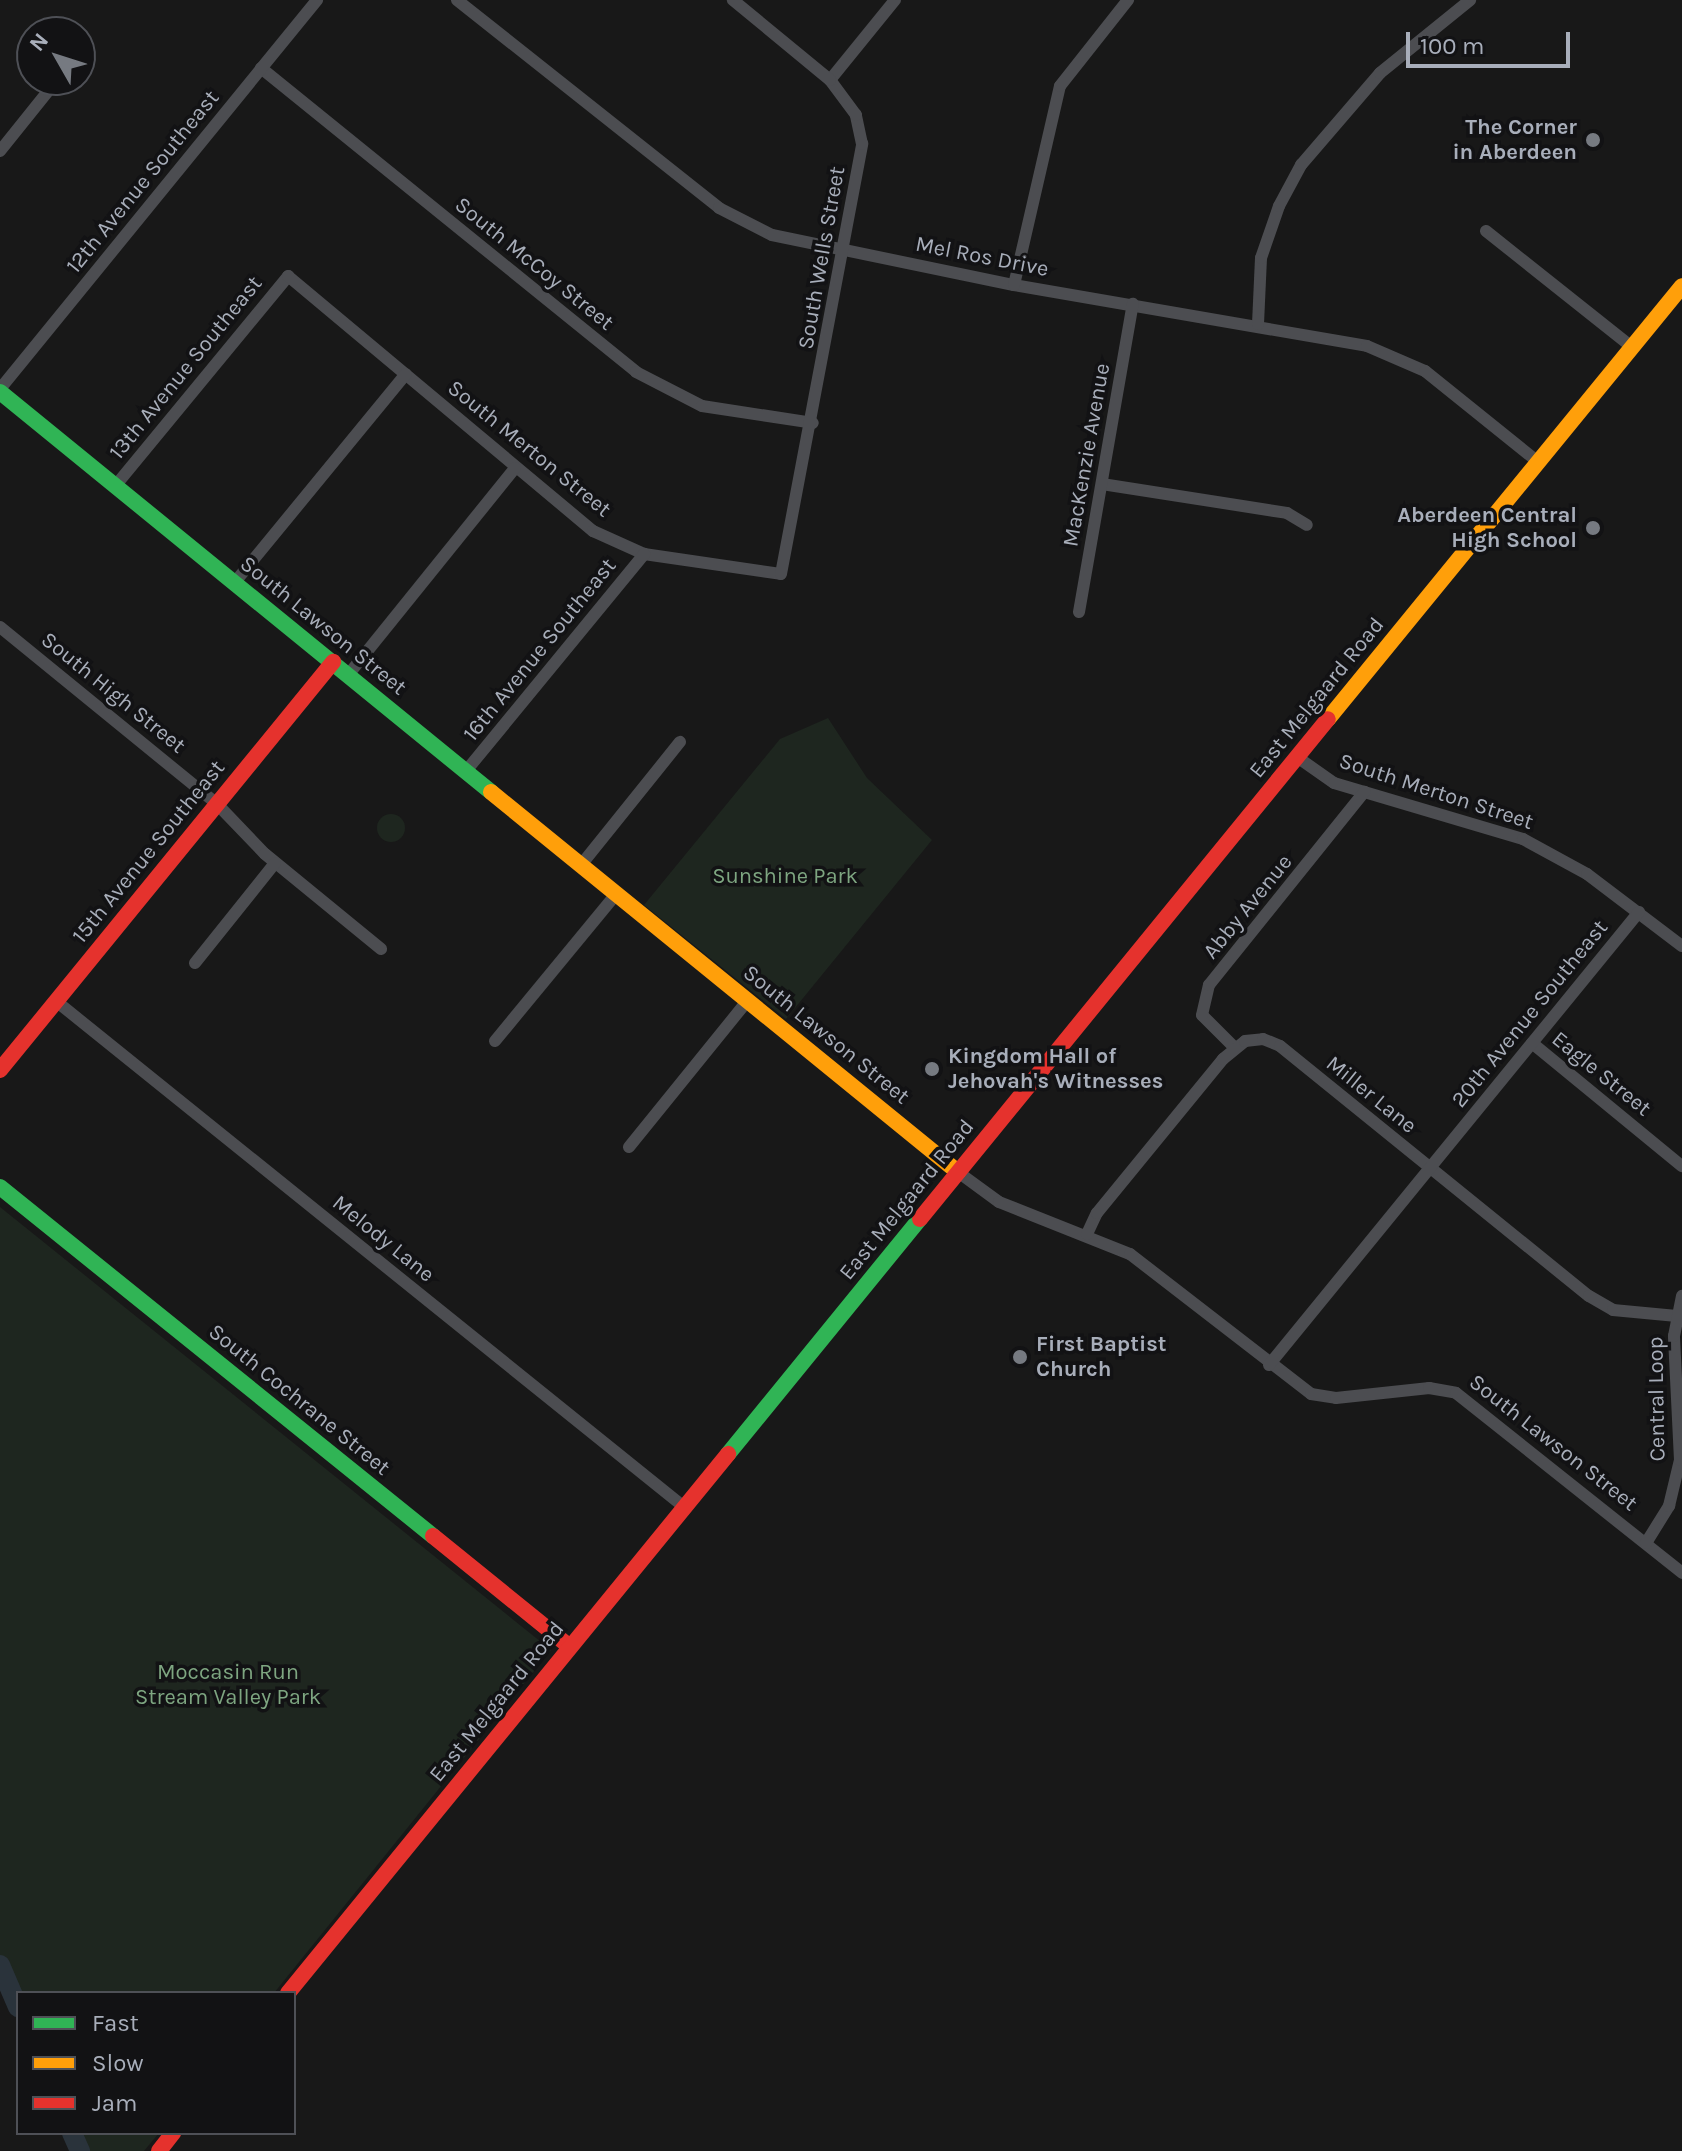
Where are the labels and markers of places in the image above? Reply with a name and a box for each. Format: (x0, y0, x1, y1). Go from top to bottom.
place label: The Corner in Aberdeen (1452, 114, 1577, 166)
marker: The Corner in Aberdeen (1584, 131, 1602, 149)
place label: Aberdeen Central High School (1397, 502, 1577, 554)
marker: Aberdeen Central High School (1584, 519, 1602, 537)
place label: Kingdom Hall of Jehovah's Witnesses (948, 1043, 1163, 1094)
marker: Kingdom Hall of Jehovah's Witnesses (923, 1060, 941, 1078)
place label: First Baptist Church (1036, 1331, 1166, 1382)
marker: First Baptist Church (1011, 1348, 1029, 1366)

